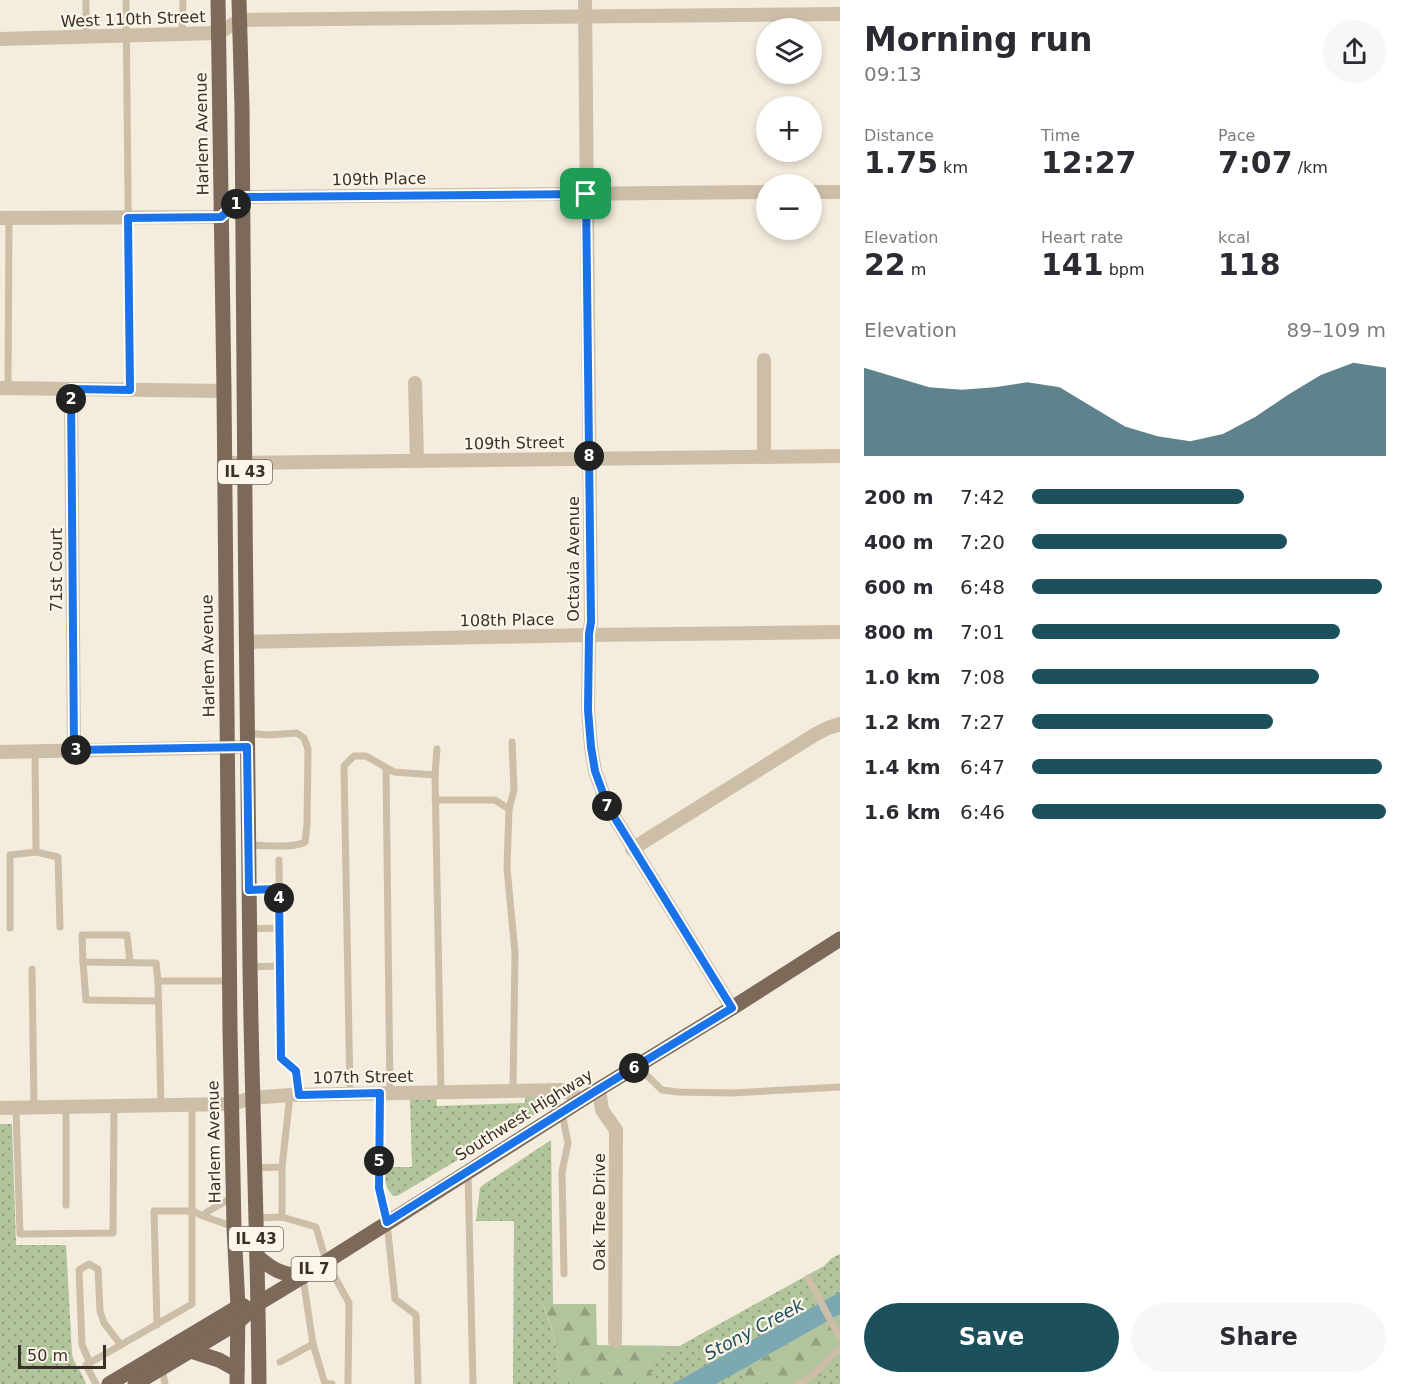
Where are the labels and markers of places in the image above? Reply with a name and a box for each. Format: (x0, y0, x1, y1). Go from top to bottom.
pin (560, 168, 611, 219)
pin: 1 (221, 189, 251, 219)
pin: 2 (56, 384, 86, 414)
pin: 8 (574, 441, 604, 471)
pin: 3 (61, 735, 91, 765)
pin: 7 (592, 791, 622, 821)
pin: 4 (264, 883, 294, 913)
pin: 6 (619, 1053, 649, 1083)
pin: 5 (364, 1146, 394, 1176)

